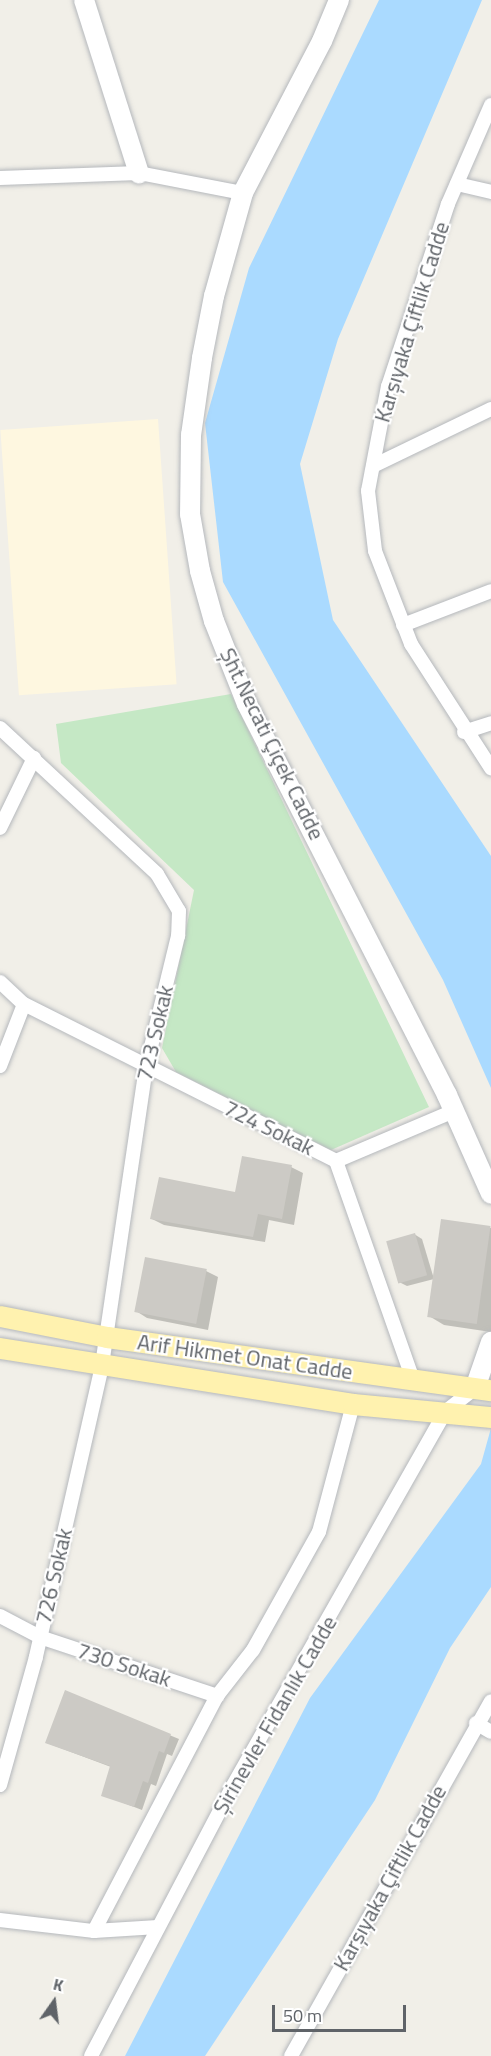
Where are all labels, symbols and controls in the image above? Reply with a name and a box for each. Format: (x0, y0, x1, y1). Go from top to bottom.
street label: Karşıyaka Çiftlik Cadde (369, 218, 455, 426)
street label: Şht.Necati Çiçek Cadde (214, 644, 330, 844)
street label: 723 Sokak (131, 983, 179, 1083)
street label: 724 Sokak (219, 1095, 319, 1161)
street label: Arif Hikmet Onat Cadde (136, 1329, 354, 1385)
street label: 726 Sokak (30, 1526, 78, 1626)
street label: Şirinevler Fidanlık Cadde (207, 1611, 343, 1819)
street label: 730 Sokak (74, 1637, 174, 1693)
street label: Karşıyaka Çiftlik Cadde (328, 1780, 452, 1976)
north arrow (24, 1972, 84, 2032)
text: K (51, 1972, 66, 1997)
scale bar (275, 1993, 408, 2031)
text: 50 m (283, 2002, 322, 2029)

